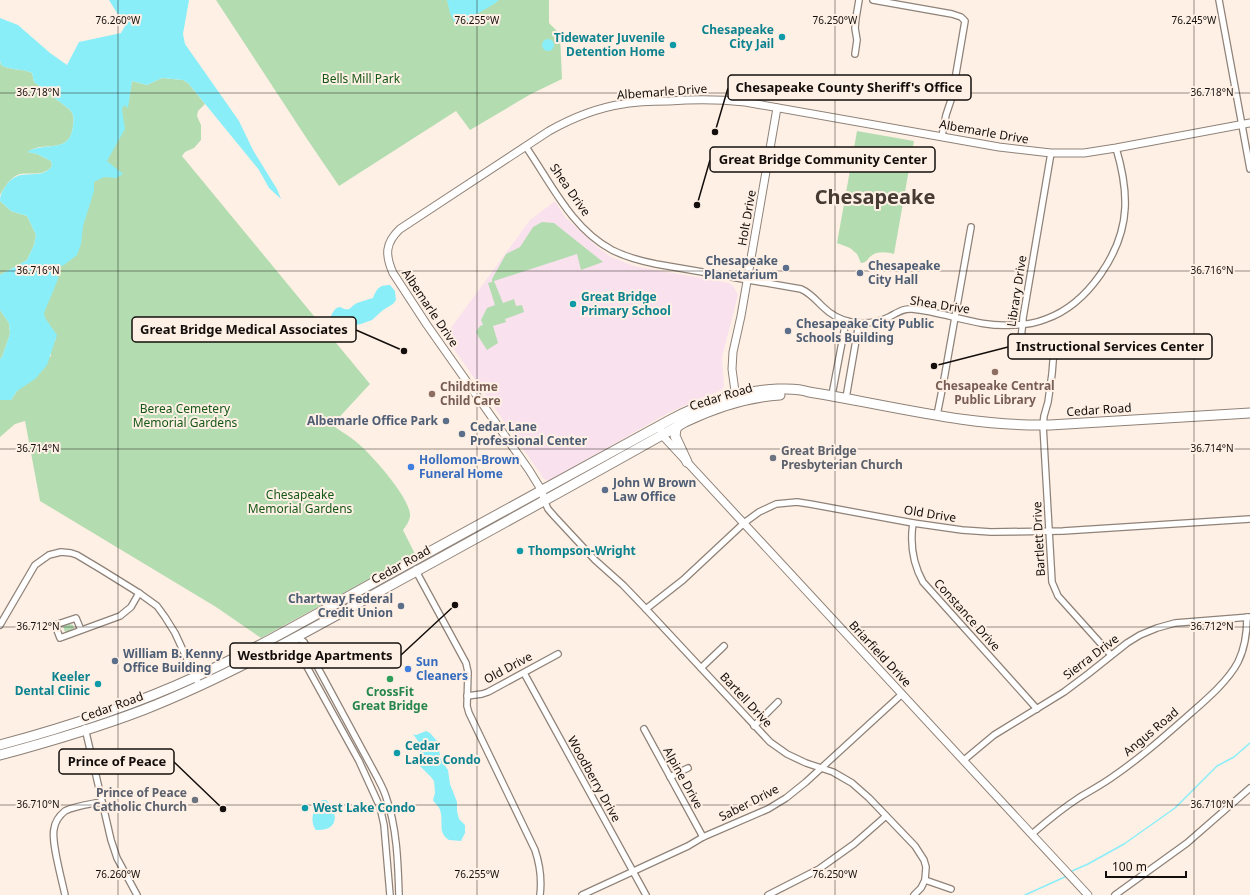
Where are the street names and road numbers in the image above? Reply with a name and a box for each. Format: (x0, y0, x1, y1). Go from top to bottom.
street label: Albemarle Drive (616, 80, 708, 103)
street label: Albemarle Drive (938, 115, 1030, 148)
street label: Shea Drive (546, 160, 595, 219)
street label: Holt Drive (733, 188, 760, 247)
street label: Library Drive (1002, 254, 1031, 328)
street label: Albemarle Drive (398, 265, 463, 350)
street label: Shea Drive (909, 291, 971, 318)
street label: Cedar Road (687, 379, 755, 414)
street label: Cedar Road (1066, 399, 1132, 420)
street label: Old Drive (903, 501, 958, 526)
street label: Bartlett Drive (1028, 501, 1049, 577)
street label: Cedar Road (368, 541, 433, 588)
street label: Constance Drive (930, 575, 1005, 655)
street label: Briarfield Drive (845, 617, 916, 691)
street label: Sierra Drive (1059, 630, 1122, 683)
street label: Old Drive (481, 648, 535, 687)
street label: Bartell Drive (716, 668, 776, 731)
street label: Cedar Road (78, 687, 145, 726)
street label: Angus Road (1119, 703, 1182, 760)
street label: Woodberry Drive (564, 733, 625, 825)
street label: Alpine Drive (659, 744, 708, 812)
street label: Saber Drive (716, 780, 782, 825)

